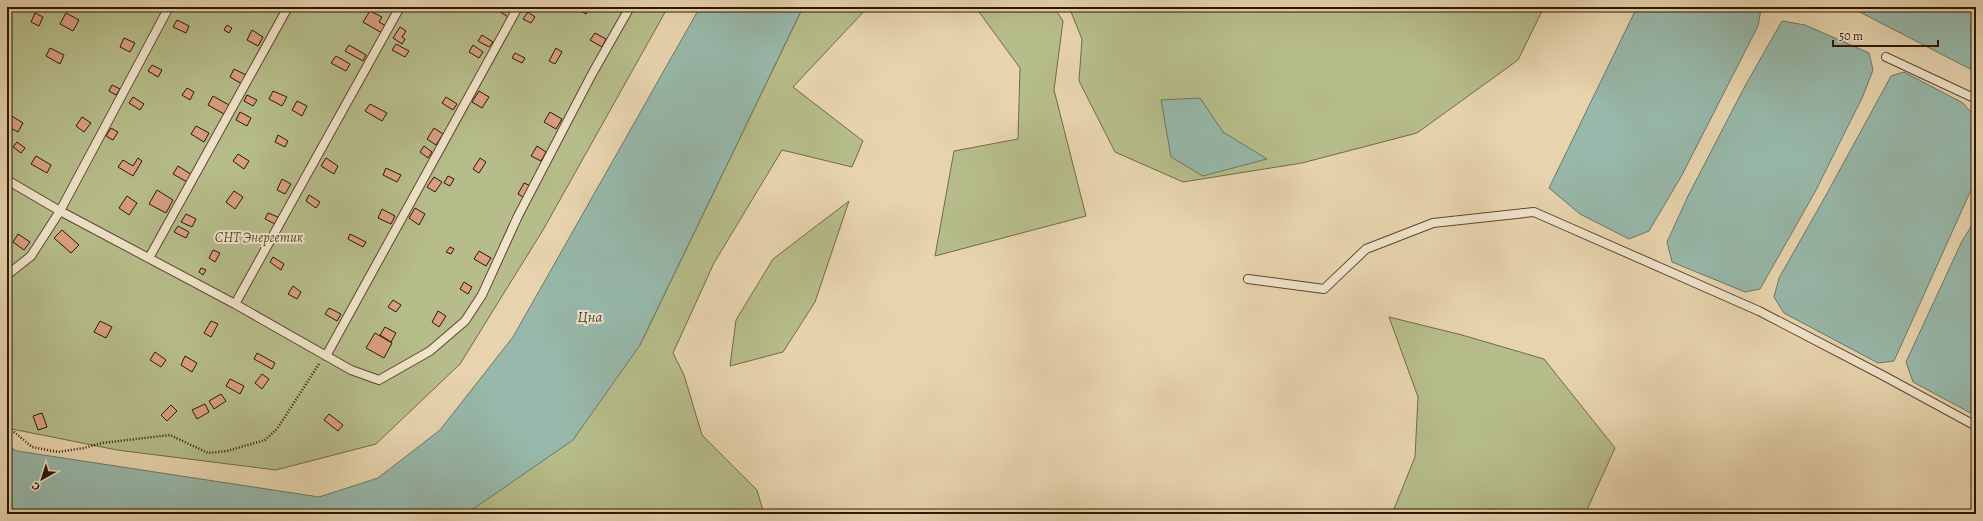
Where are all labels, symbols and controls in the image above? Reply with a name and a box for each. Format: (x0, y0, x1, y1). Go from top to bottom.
scale bar (1833, 22, 1938, 48)
text: 50 m (1839, 28, 1863, 44)
park label: СНТ Энергетик (215, 228, 303, 247)
water label: Цна (578, 307, 602, 327)
north arrow (22, 459, 62, 499)
text: С (28, 478, 43, 494)

